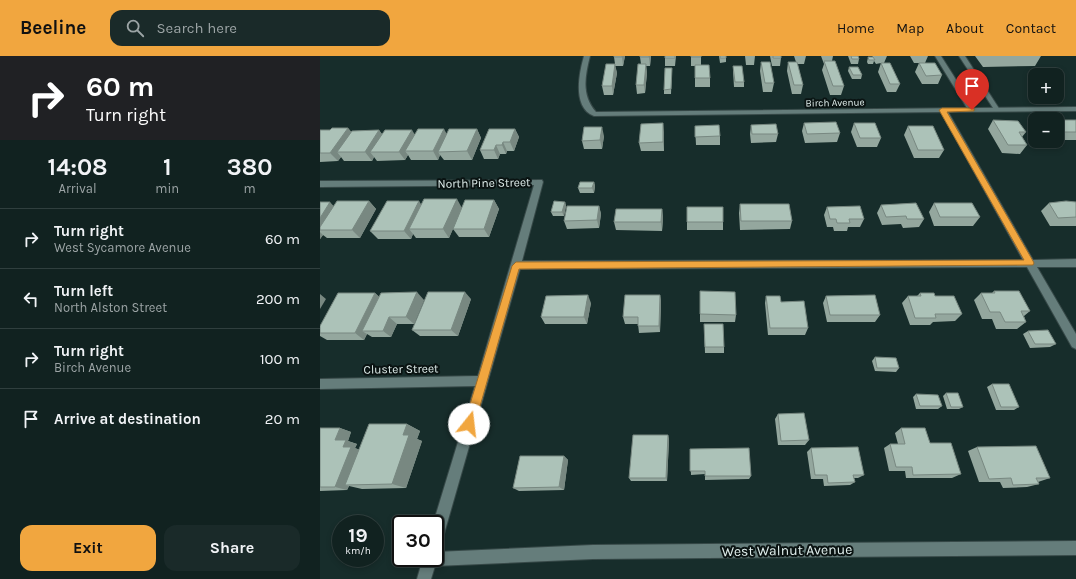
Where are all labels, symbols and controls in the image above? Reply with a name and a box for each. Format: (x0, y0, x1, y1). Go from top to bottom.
search box (110, 10, 390, 46)
text: Beeline (20, 17, 86, 39)
icon: search (124, 17, 146, 39)
text: Search here (156, 19, 237, 37)
text: Home (837, 20, 874, 37)
text: Map (896, 20, 924, 37)
text: About (946, 20, 984, 37)
text: Contact (1006, 20, 1056, 37)
map controls (1028, 68, 1064, 148)
button: + (1028, 68, 1064, 104)
pin (955, 69, 989, 110)
text: 60 m (86, 70, 154, 103)
icon: right (20, 72, 72, 124)
icon: arrive (961, 75, 983, 97)
street label: Birch Avenue (805, 96, 865, 110)
text: Turn right (86, 104, 166, 126)
button: − (1028, 112, 1064, 148)
text: 14:08 (48, 153, 108, 181)
text: 1 (163, 153, 171, 181)
text: 380 (227, 153, 272, 181)
street label: North Pine Street (437, 175, 531, 191)
text: Arrival (59, 181, 97, 196)
text: min (155, 181, 179, 196)
text: m (243, 181, 256, 196)
text: Turn right (54, 222, 124, 240)
icon: right (20, 228, 42, 250)
text: 60 m (265, 230, 300, 248)
text: West Sycamore Avenue (54, 240, 191, 255)
text: Turn left (54, 282, 113, 300)
icon: left (20, 288, 42, 310)
text: 200 m (256, 290, 300, 308)
text: North Alston Street (54, 300, 167, 315)
text: Turn right (54, 342, 124, 360)
icon: right (20, 348, 42, 370)
text: 100 m (260, 350, 300, 368)
text: Birch Avenue (54, 360, 131, 375)
street label: Cluster Street (363, 361, 439, 377)
position arrow (448, 403, 490, 445)
icon: arrive (20, 408, 42, 430)
text: Arrive at destination (54, 410, 201, 428)
text: 20 m (265, 410, 300, 428)
speed limit sign: 30 (392, 515, 444, 567)
text: 19 (348, 524, 368, 547)
button: Exit (20, 525, 156, 571)
button: Share (164, 525, 300, 571)
street label: West Walnut Avenue (722, 541, 852, 560)
text: km/h (345, 545, 371, 557)

